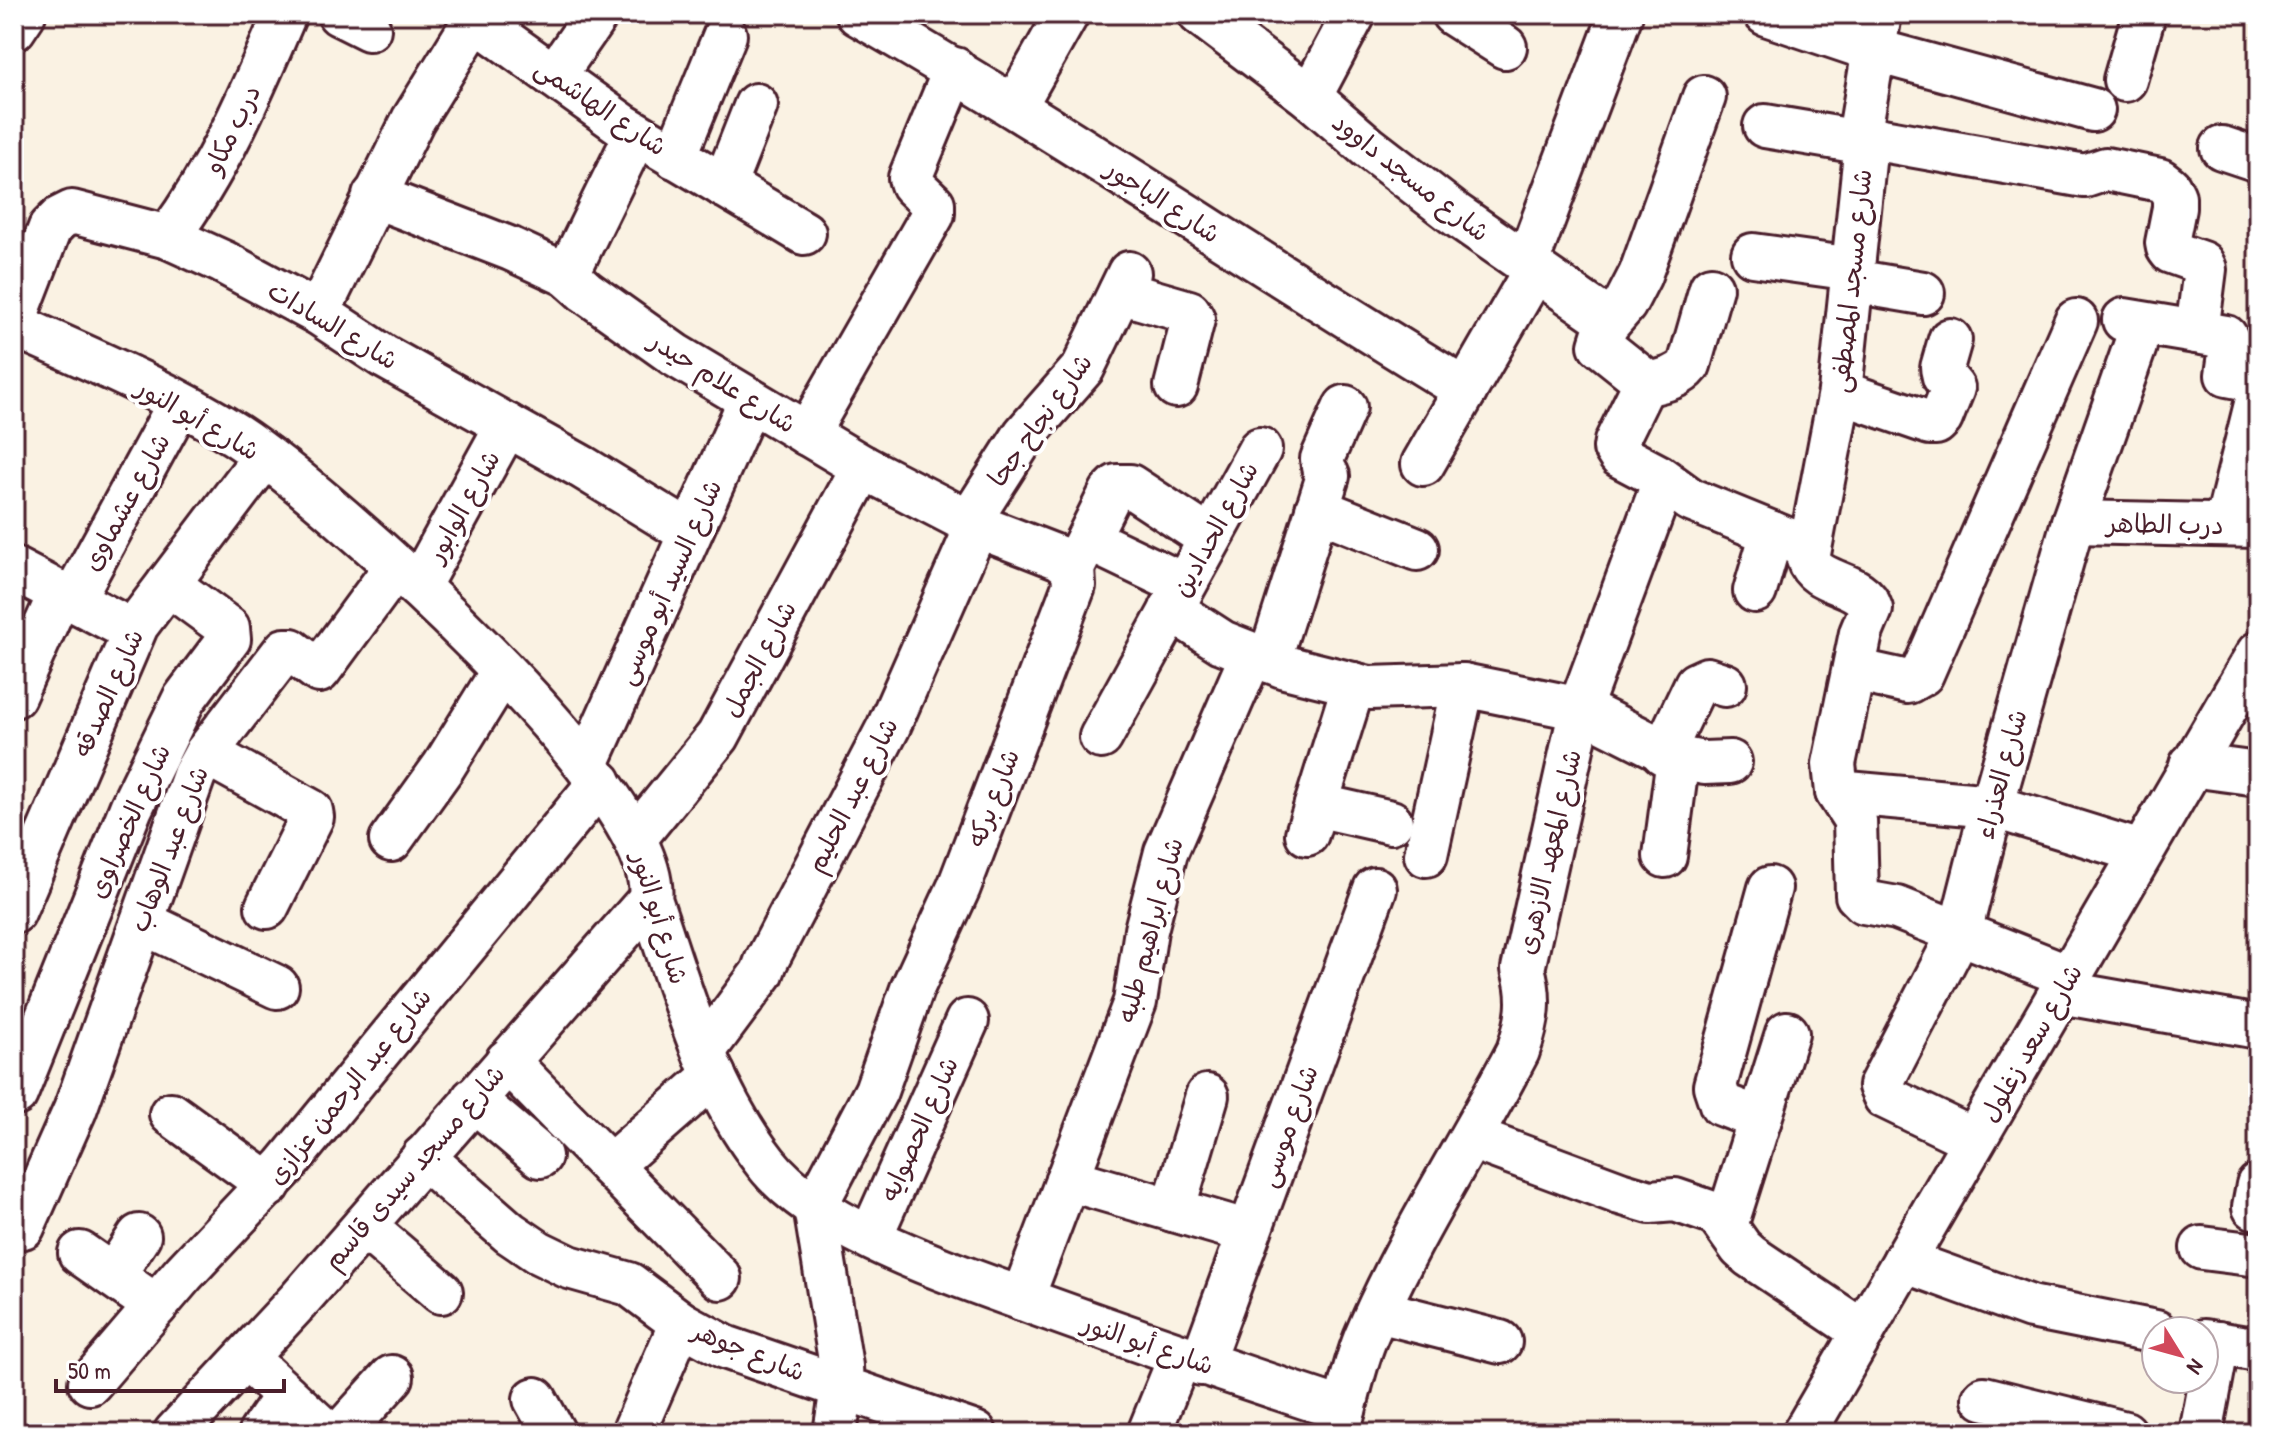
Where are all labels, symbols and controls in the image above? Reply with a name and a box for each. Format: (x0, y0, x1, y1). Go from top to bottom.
street label: شارع الهاشمى (528, 50, 674, 164)
street label: درب مكاو (194, 78, 268, 181)
street label: شارع مسجد داوود (1325, 104, 1497, 250)
street label: شارع الباجور (1097, 149, 1227, 252)
street label: شارع مسجد المصطفى (1821, 167, 1881, 395)
street label: شارع السادات (261, 272, 405, 378)
street label: شارع علام حيدر (640, 322, 803, 443)
street label: شارع نجاح جحا (979, 346, 1101, 494)
street label: شارع أبو النور (128, 368, 266, 469)
street label: شارع عشماوى (73, 427, 179, 577)
street label: شارع الوابور (416, 443, 509, 570)
street label: شارع الحدادين (1163, 455, 1267, 603)
street label: شارع السيد أبو موسى (608, 474, 730, 690)
street label: درب الطاهر (2104, 505, 2224, 542)
street label: شارع الجمل (713, 594, 805, 724)
street label: شارع الصدقه (64, 623, 152, 763)
street label: شارع العذراء (1966, 705, 2036, 843)
street label: شارع عبد الحليم (797, 711, 908, 880)
street label: شارع الخصراوى (79, 738, 179, 904)
street label: شارع بركه (958, 744, 1028, 852)
street label: شارع المعهد الازهرى (1508, 746, 1590, 958)
street label: شارع عبد الوهاب (121, 761, 217, 937)
street label: شارع ابراهيم طلبه (1108, 834, 1194, 1027)
street label: شارع أبو النور (622, 845, 697, 989)
street label: شارع سعد زغلول (1971, 957, 2091, 1129)
street label: شارع عبد الرحمن عزازى (258, 980, 440, 1192)
street label: شارع الحصوايه (871, 1051, 967, 1207)
street label: شارع مسجد سيدى قاسم (315, 1057, 515, 1278)
street label: شارع موسى (1249, 1060, 1327, 1192)
street label: شارع أبو النور (1076, 1304, 1219, 1383)
street label: شارع جوهر (686, 1311, 811, 1390)
north arrow (2140, 1315, 2220, 1395)
scale bar (56, 1343, 284, 1393)
text: N (2180, 1353, 2211, 1381)
text: 50 m (68, 1354, 111, 1386)

